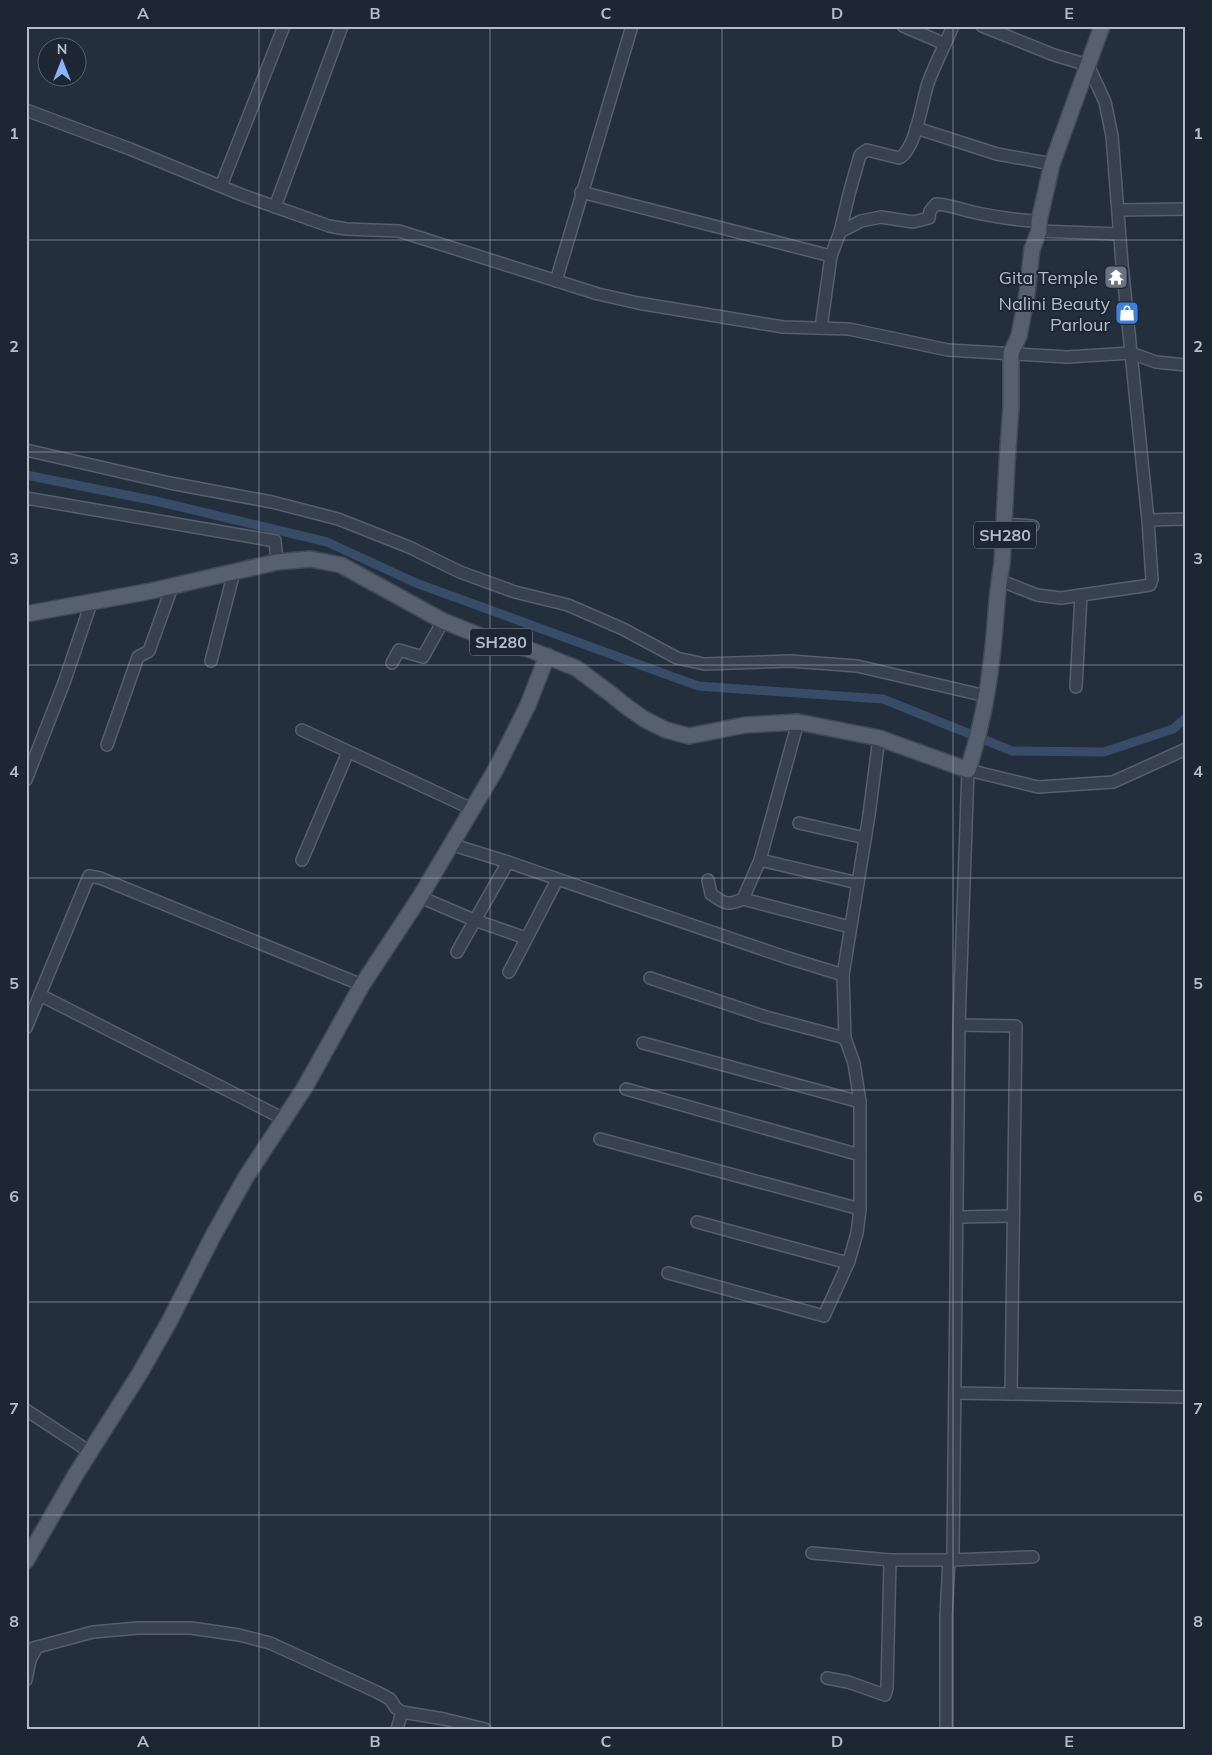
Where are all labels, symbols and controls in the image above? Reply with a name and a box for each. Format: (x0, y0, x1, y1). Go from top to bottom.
text: A (137, 3, 149, 23)
text: B (369, 3, 381, 23)
text: C (601, 3, 612, 23)
text: D (831, 3, 843, 23)
text: E (1064, 3, 1074, 23)
north arrow (38, 38, 88, 88)
text: N (57, 40, 67, 58)
text: 1 (9, 123, 19, 143)
text: 1 (1193, 123, 1203, 143)
temple icon: Gita Temple (1103, 264, 1129, 290)
place label: Gita Temple (999, 266, 1098, 289)
place label: Nalini Beauty Parlour (998, 292, 1110, 336)
shop icon: Nalini Beauty Parlour (1114, 300, 1140, 326)
text: 2 (9, 336, 19, 356)
text: 2 (1193, 336, 1203, 356)
road number: SH280 (974, 522, 1036, 548)
text: 3 (9, 548, 19, 568)
text: 3 (1193, 548, 1203, 568)
road number: SH280 (470, 628, 532, 656)
text: 4 (9, 761, 19, 781)
text: 4 (1193, 761, 1203, 781)
text: 5 (9, 973, 19, 993)
text: 5 (1193, 973, 1203, 993)
text: 6 (9, 1186, 19, 1206)
text: 6 (1193, 1186, 1203, 1206)
text: 7 (9, 1398, 19, 1418)
text: 7 (1193, 1398, 1203, 1418)
text: 8 (9, 1611, 19, 1631)
text: 8 (1193, 1611, 1203, 1631)
text: A (137, 1731, 149, 1751)
text: B (369, 1731, 381, 1751)
text: C (601, 1731, 612, 1751)
text: D (831, 1731, 843, 1751)
text: E (1064, 1731, 1074, 1751)

